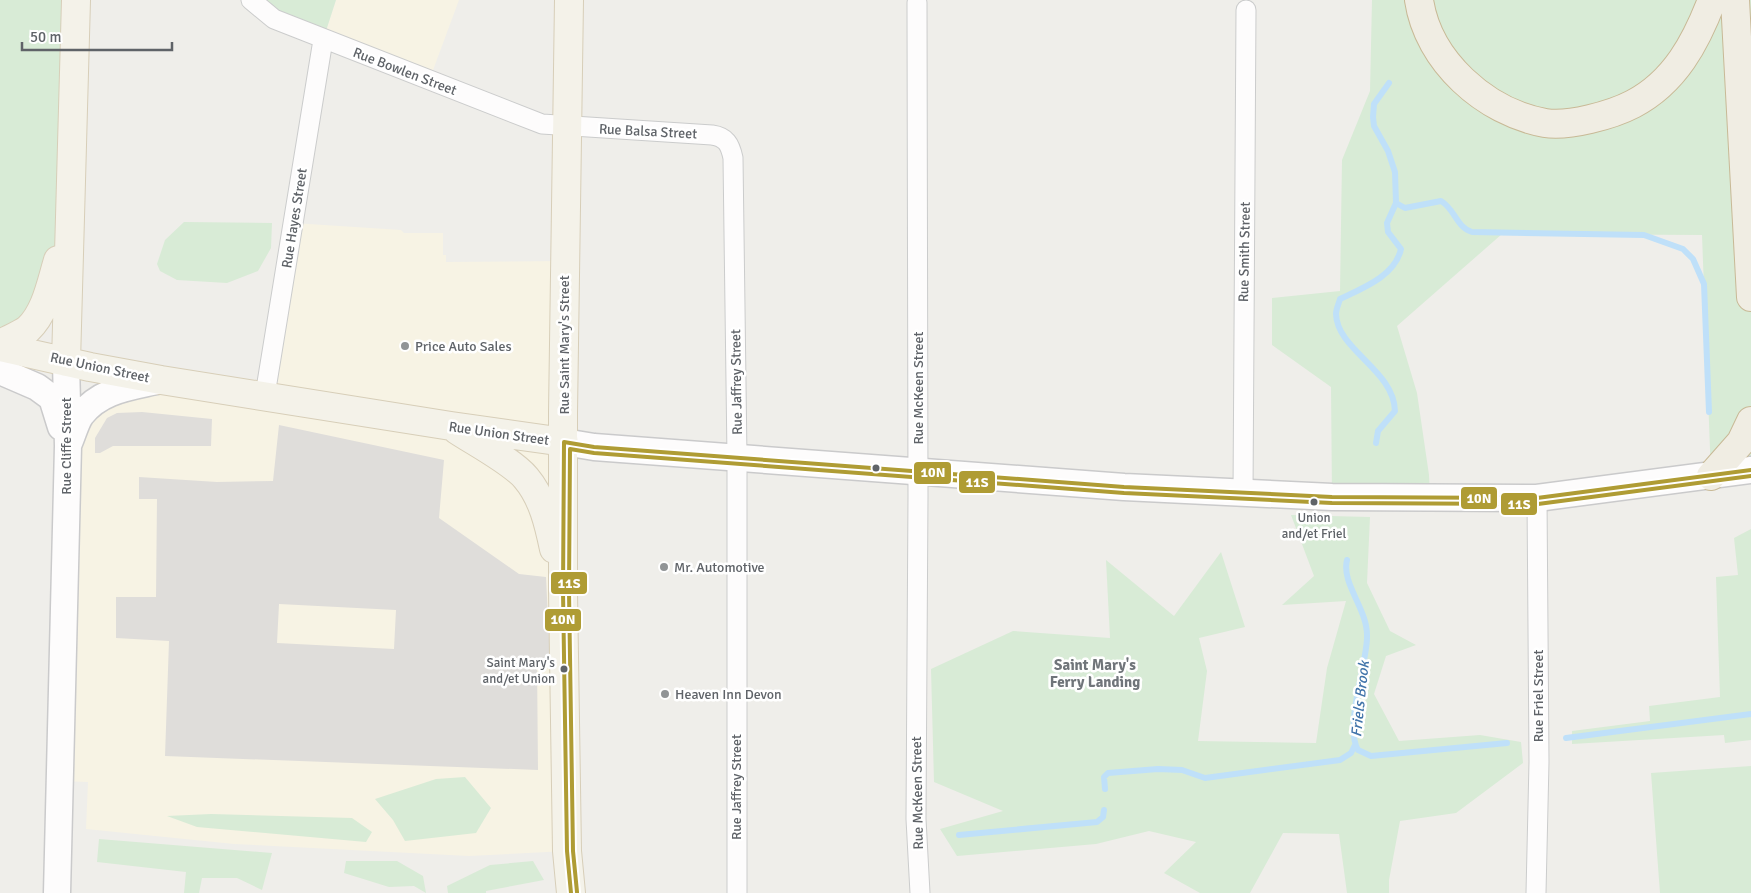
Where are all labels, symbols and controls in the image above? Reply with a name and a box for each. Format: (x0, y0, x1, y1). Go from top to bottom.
scale bar (22, 20, 172, 52)
text: 50 m (30, 28, 61, 46)
street label: Rue Bowlen Street (351, 44, 459, 99)
street label: Rue Balsa Street (598, 120, 698, 143)
street label: Rue Hayes Street (278, 167, 311, 269)
street label: Rue Smith Street (1235, 201, 1254, 302)
street label: Rue Saint Mary's Street (556, 275, 573, 415)
street label: Rue Jaffrey Street (727, 329, 746, 435)
street label: Rue McKeen Street (910, 331, 927, 445)
place label: Price Auto Sales (415, 338, 512, 355)
marker: Price Auto Sales (399, 340, 411, 352)
street label: Rue Union Street (49, 349, 151, 386)
street label: Rue Cliffe Street (58, 397, 75, 495)
street label: Rue Union Street (448, 418, 550, 449)
line badge: 10N (913, 461, 952, 485)
unlabelled marker (871, 463, 881, 473)
text: 10N (921, 464, 945, 481)
line badge: 11S (958, 470, 996, 494)
text: 11S (966, 474, 989, 491)
line badge: 10N (1460, 486, 1498, 510)
text: 10N (1467, 490, 1491, 507)
line badge: 11S (1500, 492, 1538, 516)
text: 11S (1508, 496, 1531, 513)
marker: Union and/et Friel (1309, 497, 1319, 507)
place label: Union and/et Friel (1282, 510, 1346, 542)
place label: Mr. Automotive (674, 559, 765, 576)
marker: Mr. Automotive (658, 561, 670, 573)
line badge: 11S (550, 571, 588, 595)
text: 11S (558, 575, 581, 592)
line badge: 10N (544, 608, 582, 632)
text: 10N (551, 611, 575, 628)
street label: Rue Friel Street (1530, 650, 1547, 742)
place label: Saint Mary's and/et Union (483, 655, 555, 687)
district label: Saint Mary's Ferry Landing (1050, 656, 1140, 691)
water label: Friels Brook (1347, 659, 1373, 738)
marker: Saint Mary's and/et Union (559, 664, 569, 674)
place label: Heaven Inn Devon (675, 686, 782, 703)
marker: Heaven Inn Devon (659, 688, 671, 700)
street label: Rue Jaffrey Street (728, 734, 745, 840)
street label: Rue McKeen Street (908, 736, 927, 850)

